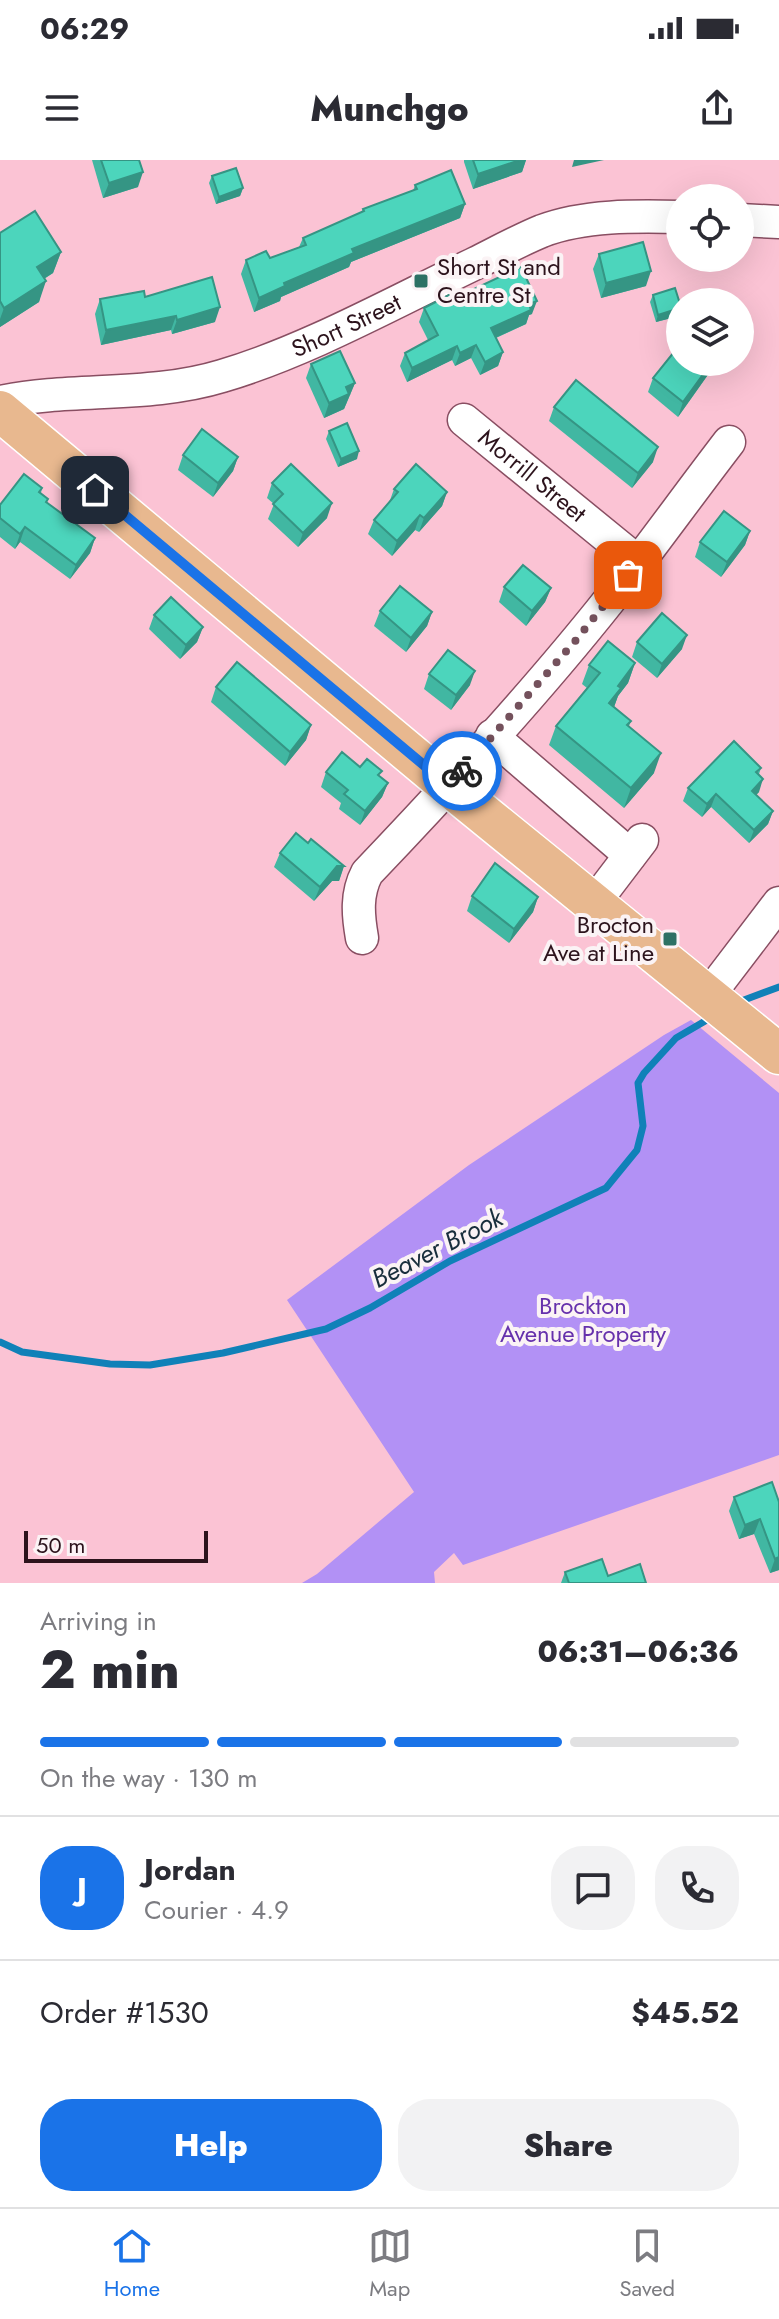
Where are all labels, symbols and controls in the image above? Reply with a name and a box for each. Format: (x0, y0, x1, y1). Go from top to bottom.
text: 06:29 (40, 7, 129, 50)
text: Munchgo (310, 82, 469, 134)
icon: menu (40, 86, 84, 130)
icon: share (695, 86, 739, 130)
map controls (666, 184, 754, 376)
button: locate (666, 184, 754, 272)
place label: Short St and Centre St (437, 249, 561, 312)
marker: Short St and Centre St (412, 272, 430, 290)
street label: Short Street (286, 285, 407, 366)
button: layers (666, 288, 754, 376)
street label: Morrill Street (471, 420, 594, 530)
pin (61, 456, 129, 524)
icon: home (73, 468, 117, 512)
pin (594, 541, 662, 609)
icon: bag (606, 553, 650, 597)
courier (422, 731, 502, 811)
icon: bike (440, 749, 484, 793)
place label: Brocton Ave at Line (543, 907, 654, 970)
marker: Brocton Ave at Line (661, 930, 679, 948)
water label: Beaver Brook (365, 1198, 511, 1297)
park label: Brockton Avenue Property (500, 1288, 667, 1351)
scale bar (24, 1527, 208, 1563)
text: 50 m (36, 1529, 85, 1561)
text: Arriving in (40, 1602, 157, 1640)
text: 06:31–06:36 (537, 1630, 739, 1673)
text: 2 min (40, 1632, 180, 1708)
text: On the way · 130 m (40, 1759, 258, 1797)
button: chat (551, 1846, 635, 1930)
button: phone (655, 1846, 739, 1930)
text: Jordan (144, 1848, 236, 1891)
text: J (77, 1867, 87, 1910)
text: Courier · 4.9 (144, 1891, 289, 1929)
text: Order #1530 (40, 1991, 209, 2034)
text: $45.52 (631, 1991, 739, 2034)
button: Help (40, 2099, 382, 2191)
button: Share (398, 2099, 739, 2191)
tab: Home (104, 2224, 160, 2304)
tab: Map (368, 2224, 412, 2304)
tab: Saved (619, 2224, 675, 2304)

